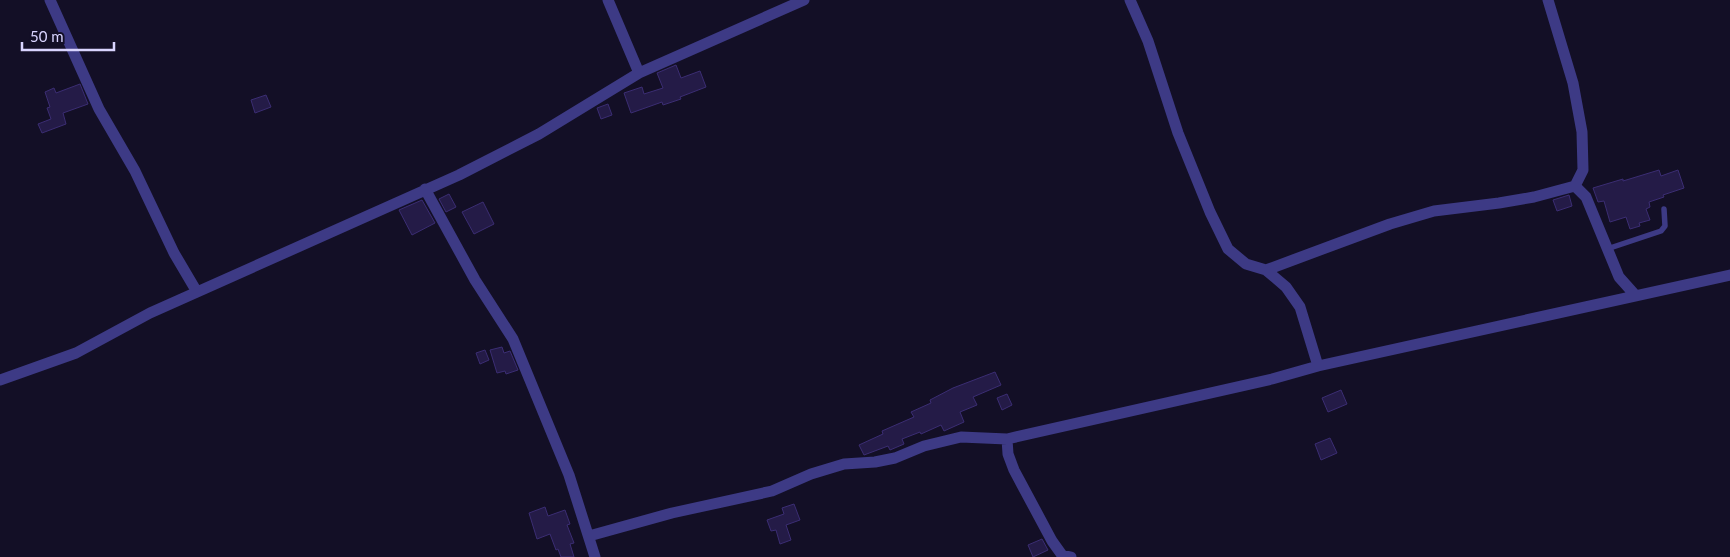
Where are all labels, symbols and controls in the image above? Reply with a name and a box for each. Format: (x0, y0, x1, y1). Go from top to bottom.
scale bar (22, 20, 115, 52)
text: 50 m (30, 27, 64, 45)

